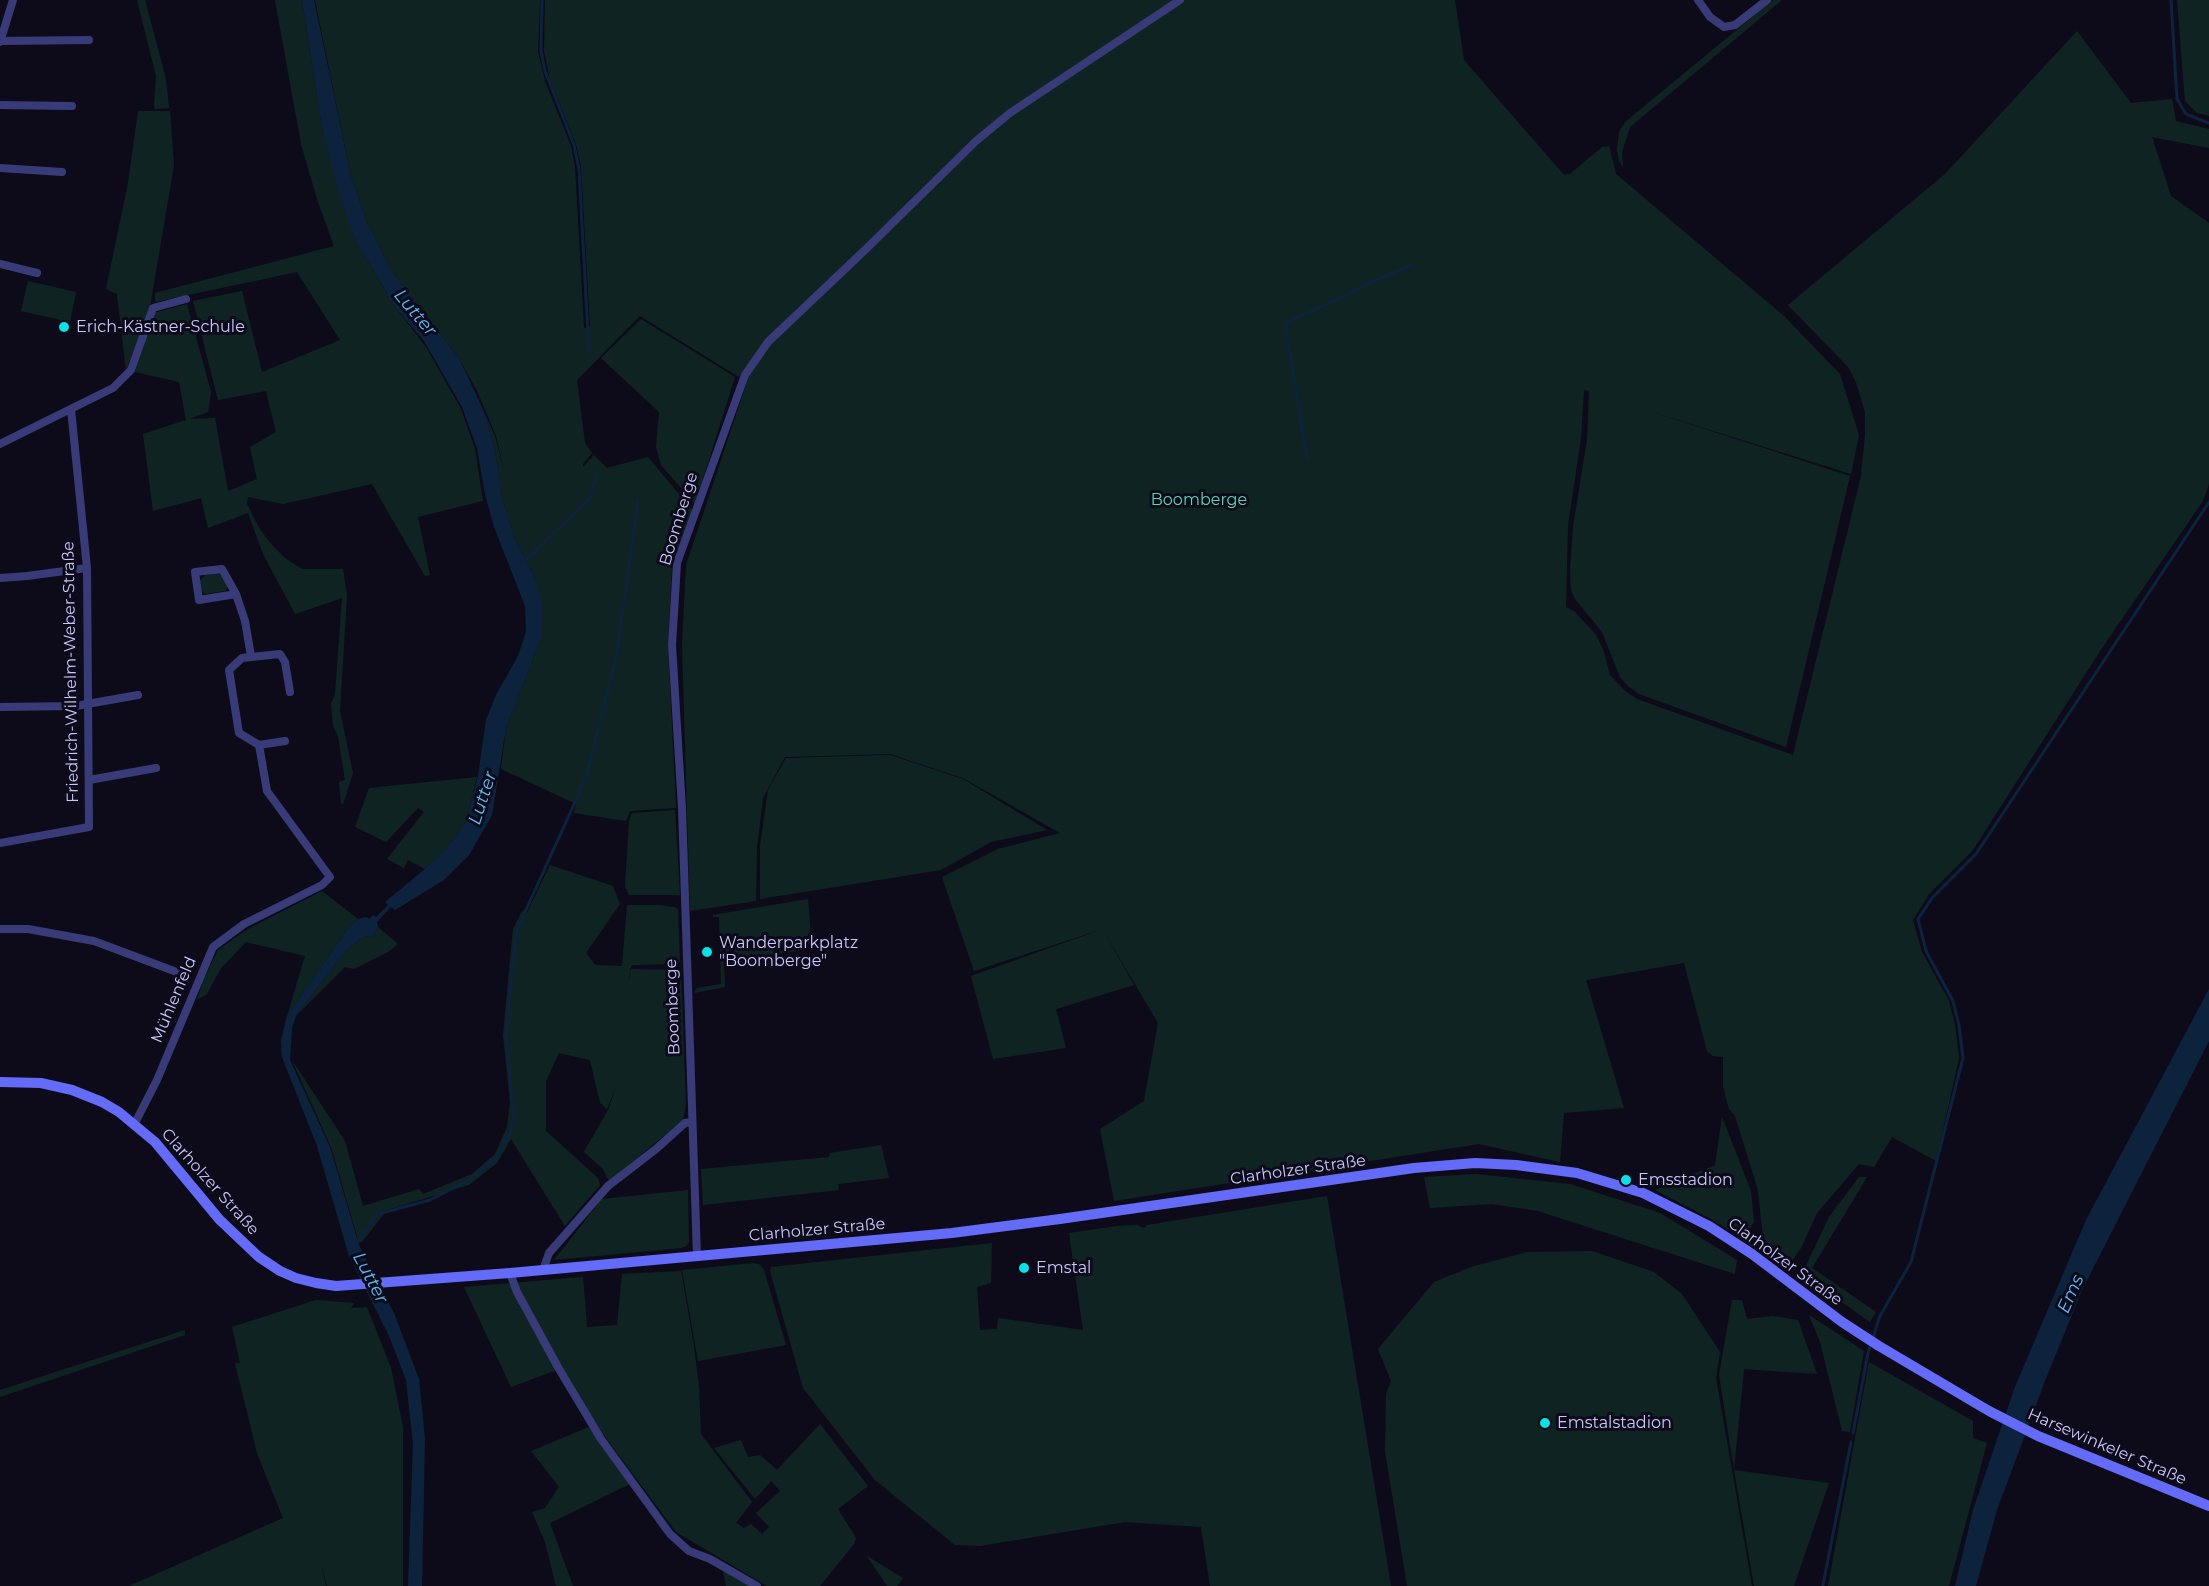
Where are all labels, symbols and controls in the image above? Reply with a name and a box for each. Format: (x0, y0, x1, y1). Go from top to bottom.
water label: Lutter (389, 285, 441, 341)
place label: Erich-Kästner-Schule (76, 317, 245, 337)
marker: Erich-Kästner-Schule (57, 320, 71, 334)
street label: Boomberge (656, 470, 702, 568)
park label: Boomberge (1151, 490, 1247, 510)
street label: Friedrich-Wilhelm-Weber-Straße (59, 541, 83, 803)
water label: Lutter (464, 769, 502, 827)
place label: Wanderparkplatz "Boomberge" (719, 933, 858, 971)
marker: Wanderparkplatz "Boomberge" (700, 945, 714, 959)
street label: Mühlenfeld (147, 954, 201, 1046)
street label: Boomberge (662, 958, 684, 1056)
street label: Clarholzer Straße (157, 1125, 263, 1239)
street label: Clarholzer Straße (1229, 1151, 1367, 1189)
place label: Emsstadion (1638, 1170, 1733, 1190)
marker: Emsstadion (1619, 1173, 1633, 1187)
street label: Clarholzer Straße (748, 1214, 886, 1246)
street label: Clarholzer Straße (1724, 1214, 1846, 1310)
water label: Lutter (348, 1249, 392, 1307)
place label: Emstal (1036, 1258, 1091, 1278)
marker: Emstal (1017, 1261, 1031, 1275)
water label: Ems (2053, 1271, 2089, 1317)
street label: Harsewinkeler Straße (2025, 1405, 2189, 1489)
place label: Emstalstadion (1557, 1413, 1672, 1433)
marker: Emstalstadion (1538, 1416, 1552, 1430)

